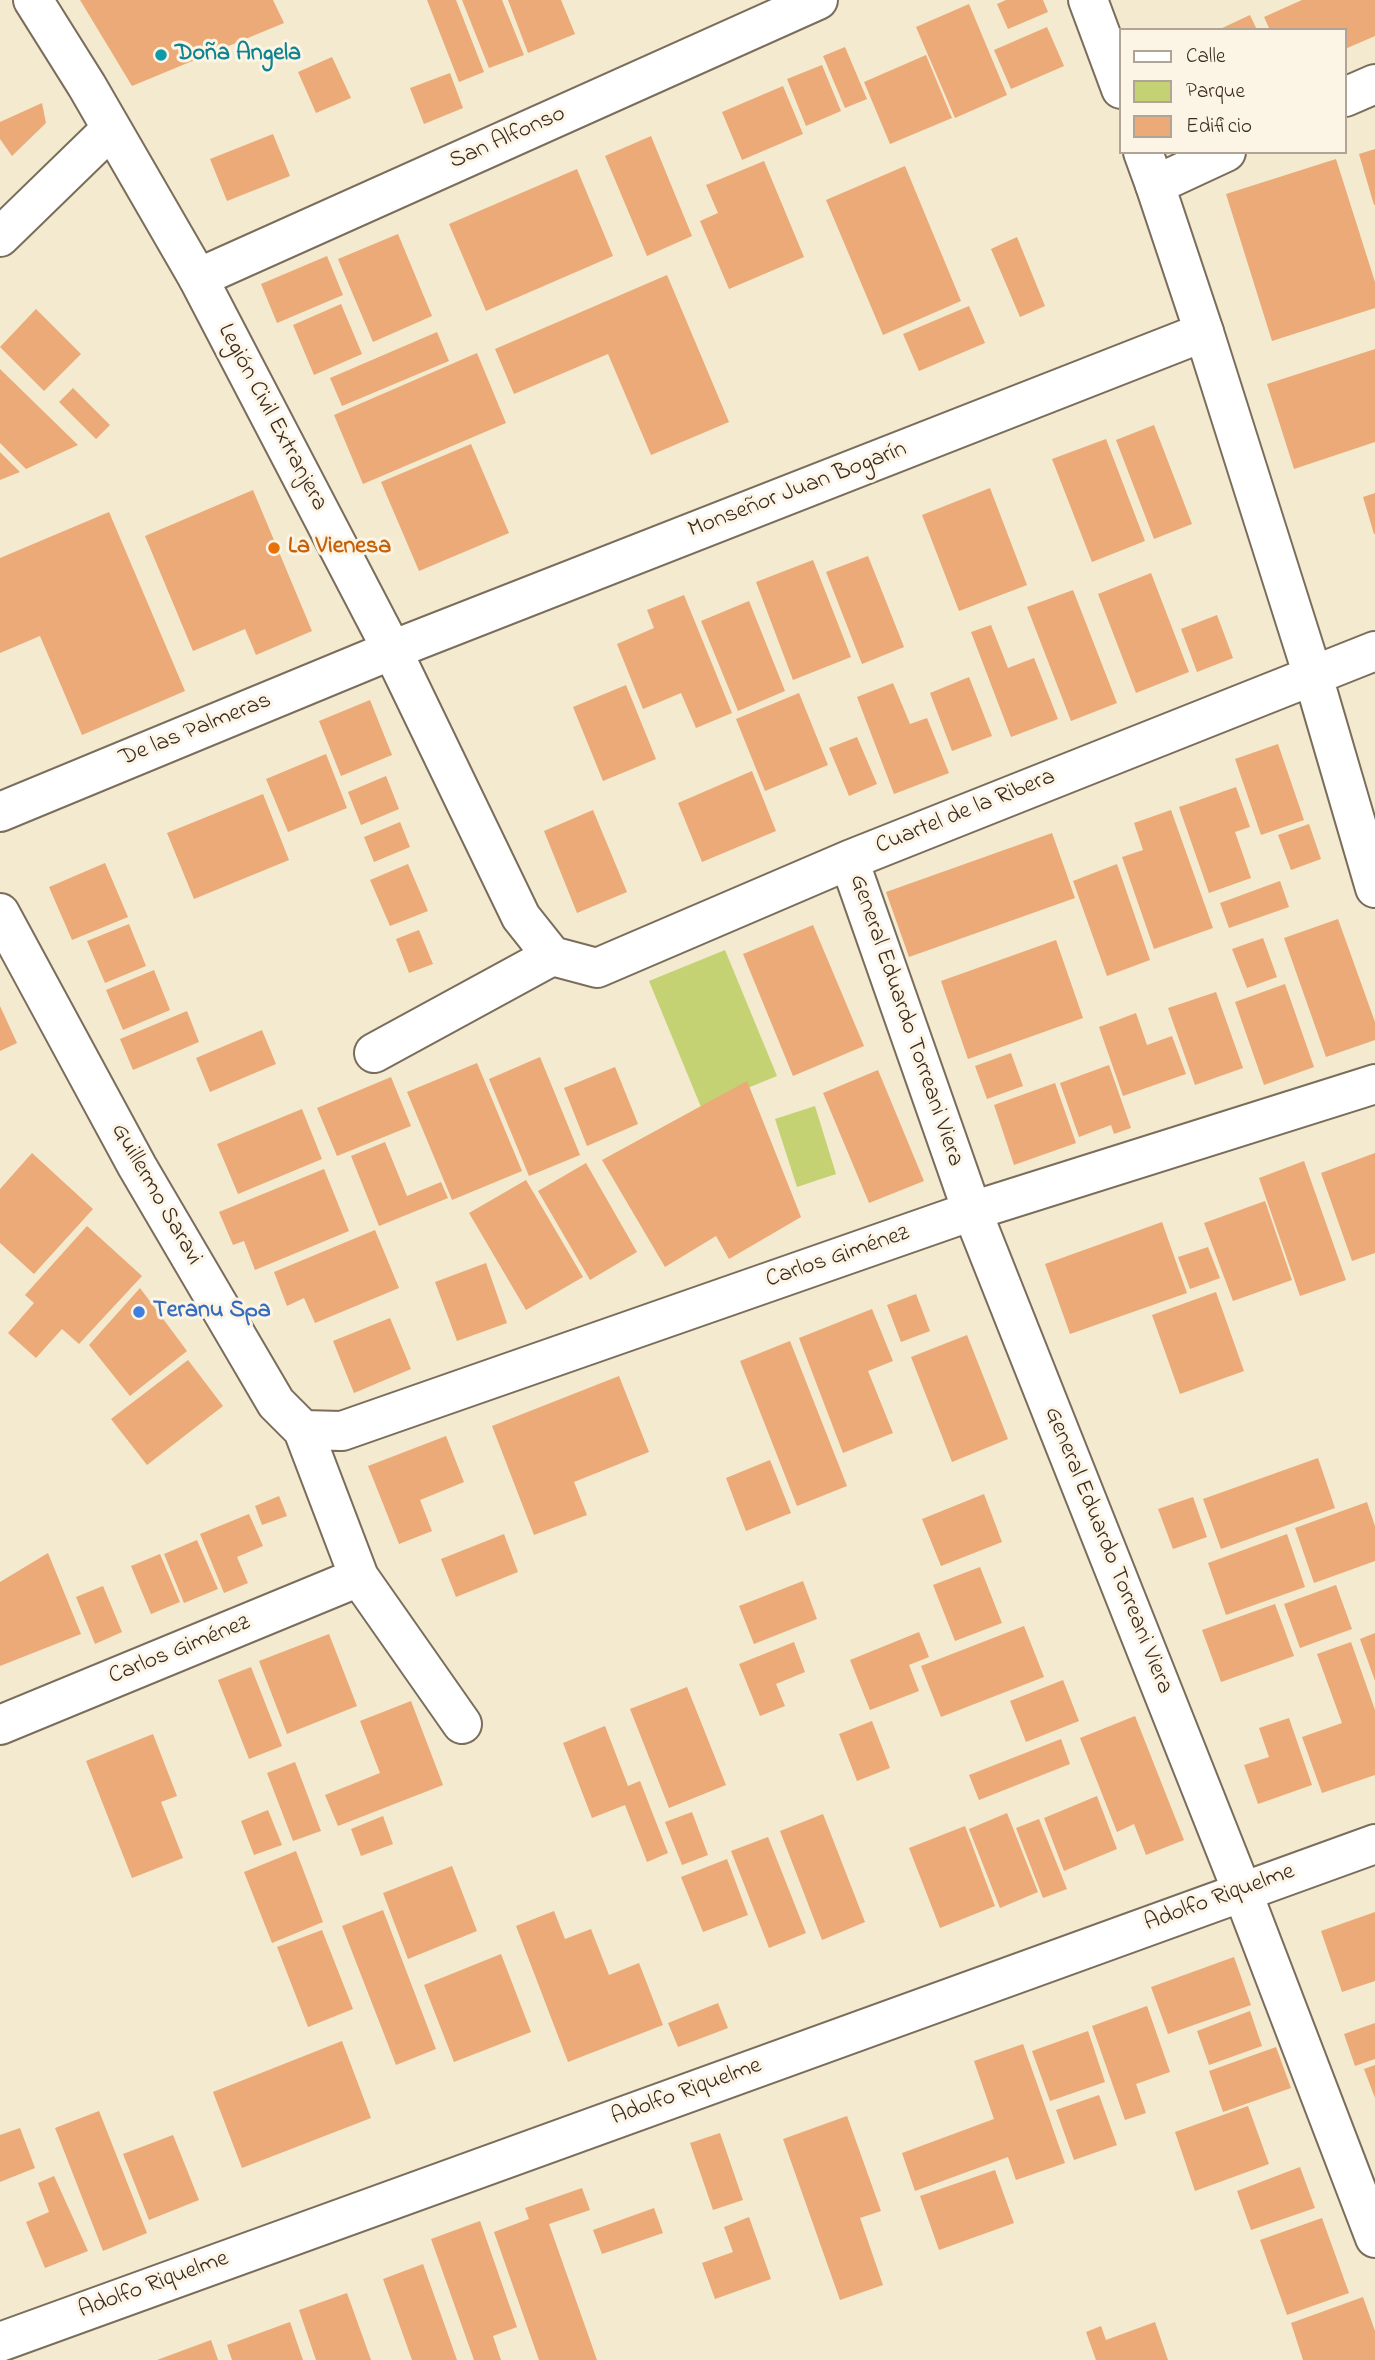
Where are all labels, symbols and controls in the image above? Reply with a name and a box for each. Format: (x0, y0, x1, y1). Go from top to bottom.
legend (1120, 28, 1347, 154)
place label: Doña Angela (175, 41, 301, 69)
text: Calle (1186, 42, 1225, 72)
marker: Doña Angela (153, 47, 169, 63)
text: Parque (1186, 77, 1245, 107)
street label: San Alfonso (446, 101, 570, 177)
text: Edificio (1186, 112, 1252, 142)
street label: Legión Civil Extranjera (210, 320, 332, 516)
street label: Monseñor Juan Bogarín (685, 436, 911, 546)
place label: La Vienesa (288, 534, 391, 562)
marker: La Vienesa (266, 540, 282, 556)
street label: De las Palmeras (116, 687, 276, 775)
street label: Cuartel de la Ribera (872, 764, 1060, 862)
street label: General Eduardo Torreani Viera (841, 871, 969, 1171)
street label: Guillermo Saravi (103, 1119, 207, 1271)
street label: Carlos Giménez (763, 1220, 913, 1296)
place label: Teranu Spa (153, 1298, 271, 1326)
marker: Teranu Spa (131, 1304, 147, 1320)
street label: General Eduardo Torreani Viera (1036, 1403, 1178, 1699)
street label: Carlos Giménez (105, 1610, 255, 1692)
street label: Adolfo Riquelme (1141, 1859, 1299, 1939)
street label: Adolfo Riquelme (608, 2053, 766, 2133)
street label: Adolfo Riquelme (75, 2246, 233, 2326)

